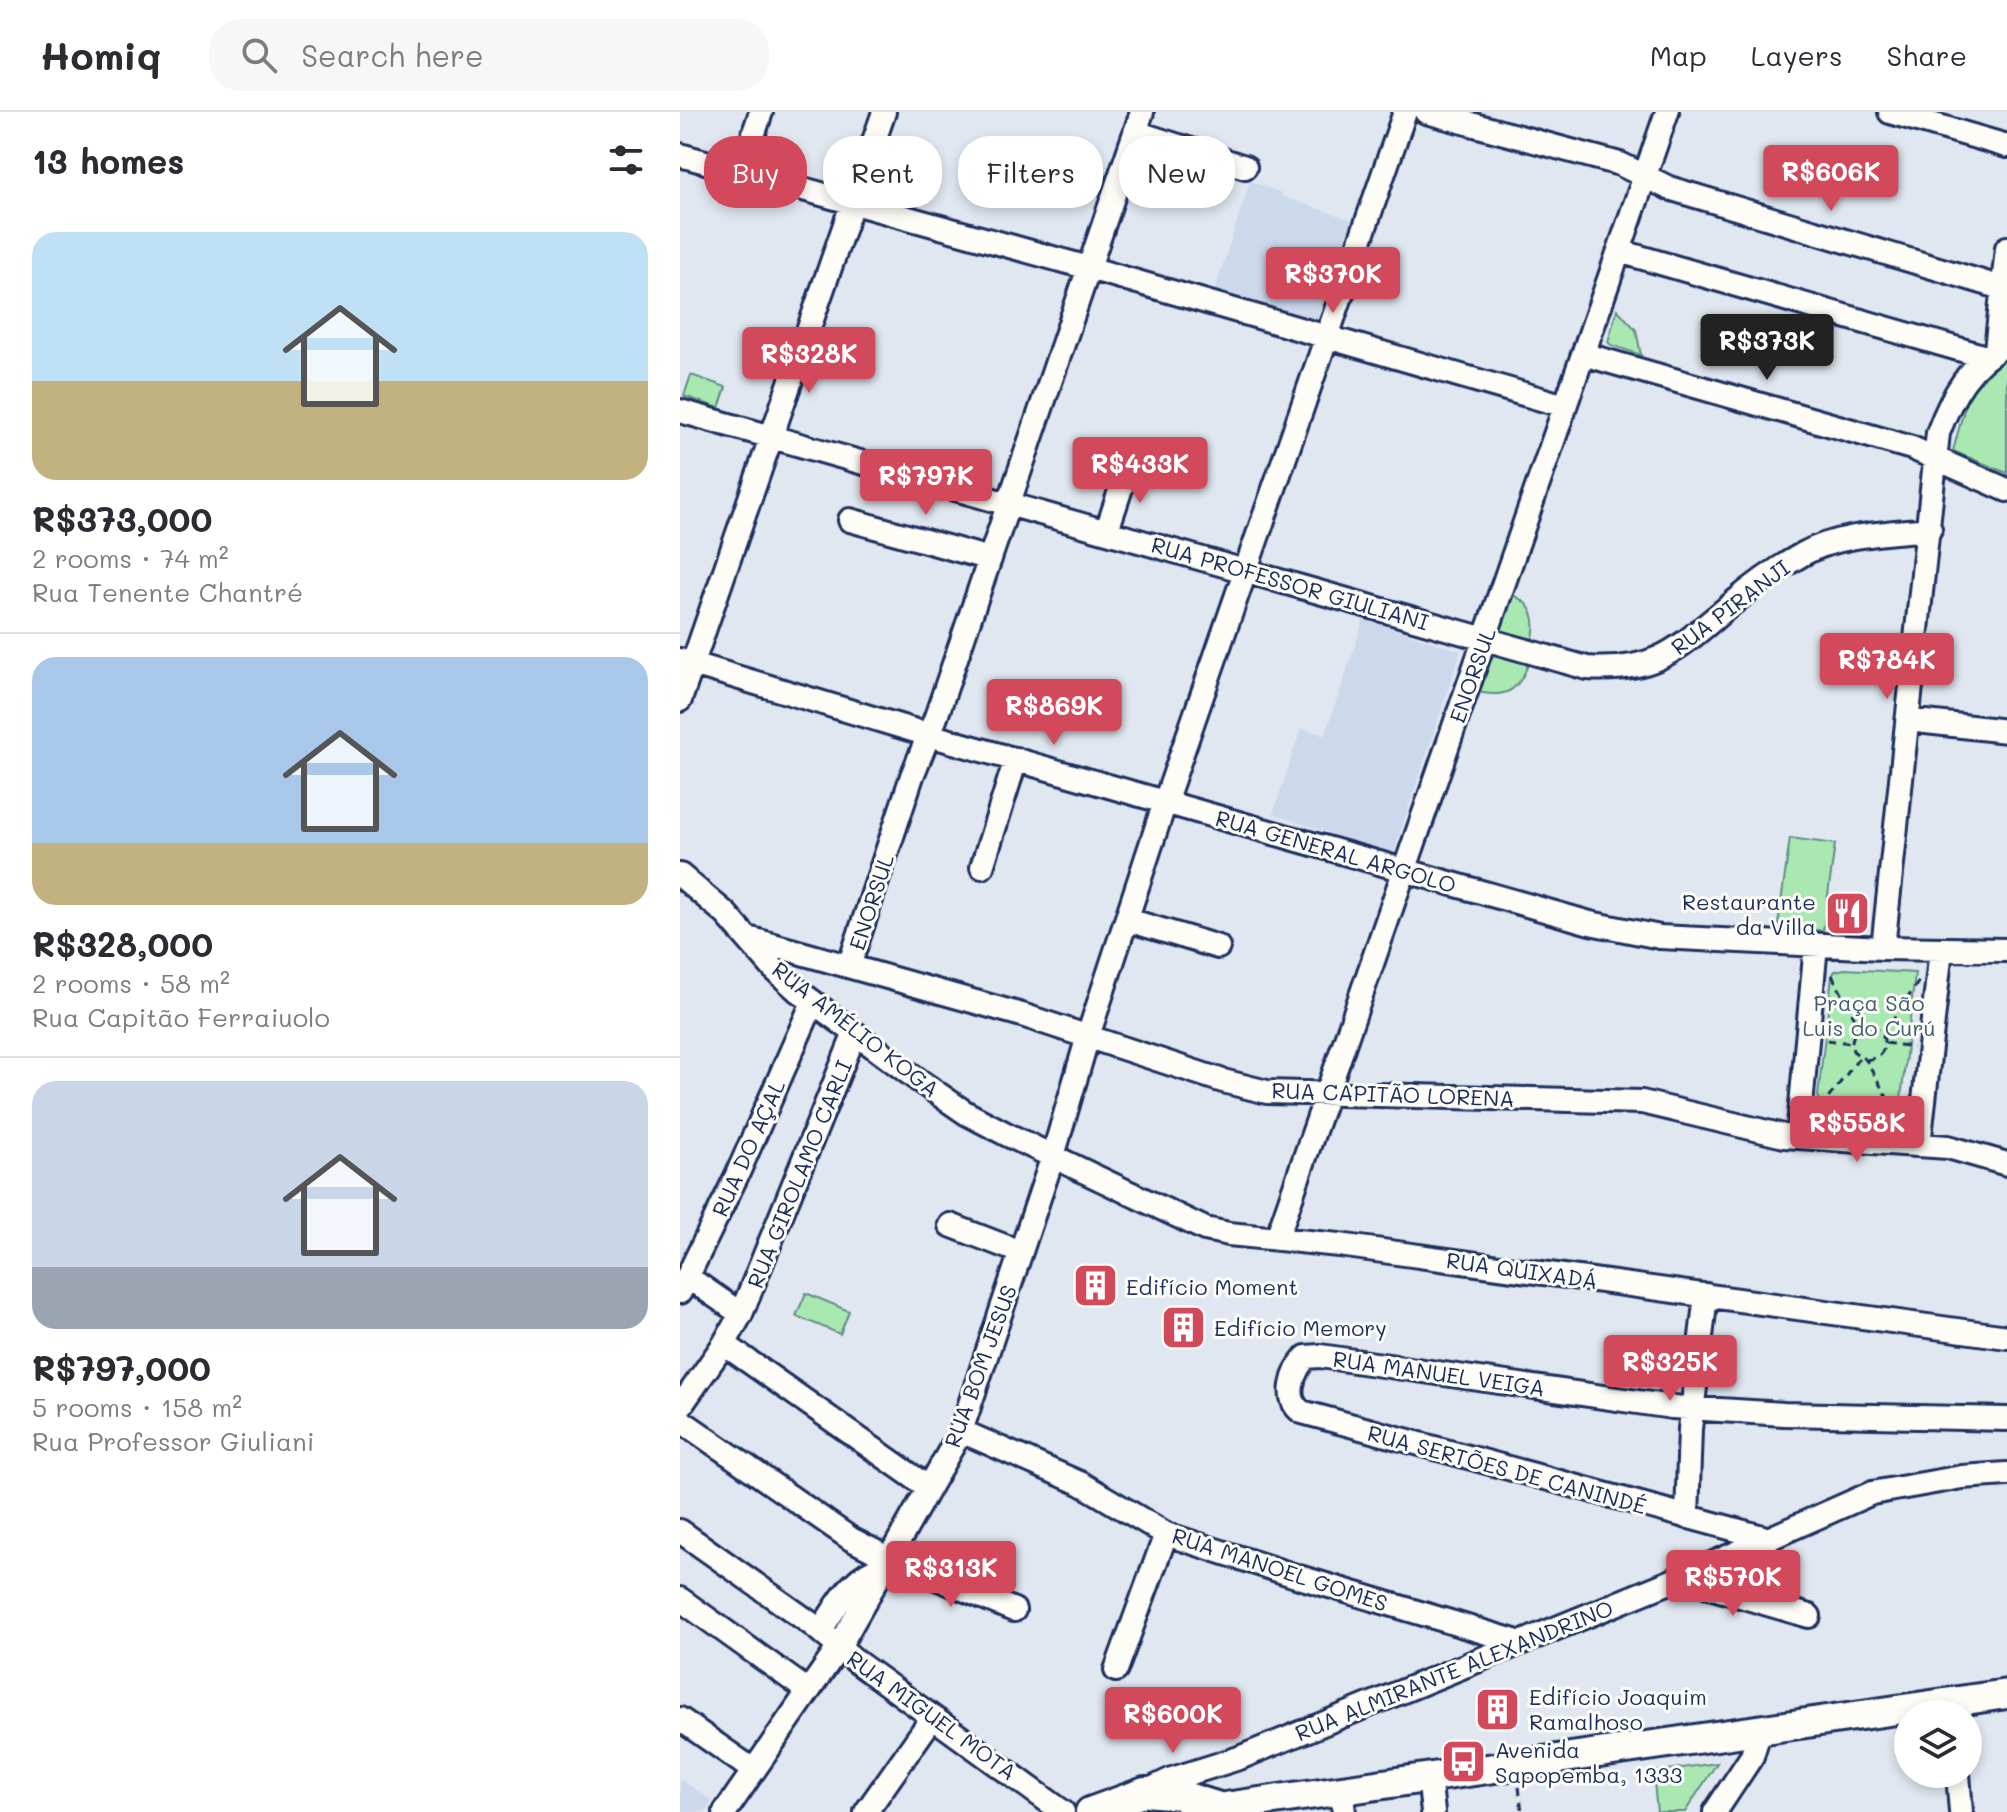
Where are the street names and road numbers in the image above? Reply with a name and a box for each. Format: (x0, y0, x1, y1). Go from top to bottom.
street label: RUA PROFESSOR GIULIANI (1148, 529, 1432, 637)
street label: RUA PIRANJI (1665, 553, 1795, 661)
street label: ENORSUL (1442, 623, 1502, 727)
street label: RUA GENERAL ARGOLO (1212, 803, 1460, 899)
street label: ENORSUL (842, 850, 900, 954)
street label: RUA AMÉLIO KOGA (767, 955, 945, 1103)
street label: RUA GIROLAMO CARLI (740, 1056, 858, 1292)
street label: RUA DO AÇAL (705, 1075, 791, 1221)
street label: RUA CAPITÃO LORENA (1271, 1075, 1515, 1113)
street label: RUA QUIXADÁ (1444, 1245, 1600, 1295)
street label: RUA BOM JESUS (937, 1281, 1023, 1451)
street label: RUA MANUEL VEIGA (1331, 1344, 1547, 1402)
street label: RUA SERTÕES DE CANINDÉ (1364, 1418, 1650, 1520)
street label: RUA MANOEL GOMES (1169, 1520, 1391, 1618)
street label: RUA ALMIRANTE ALEXANDRINO (1291, 1593, 1617, 1747)
street label: RUA MIGUEL MOTA (841, 1644, 1023, 1786)

